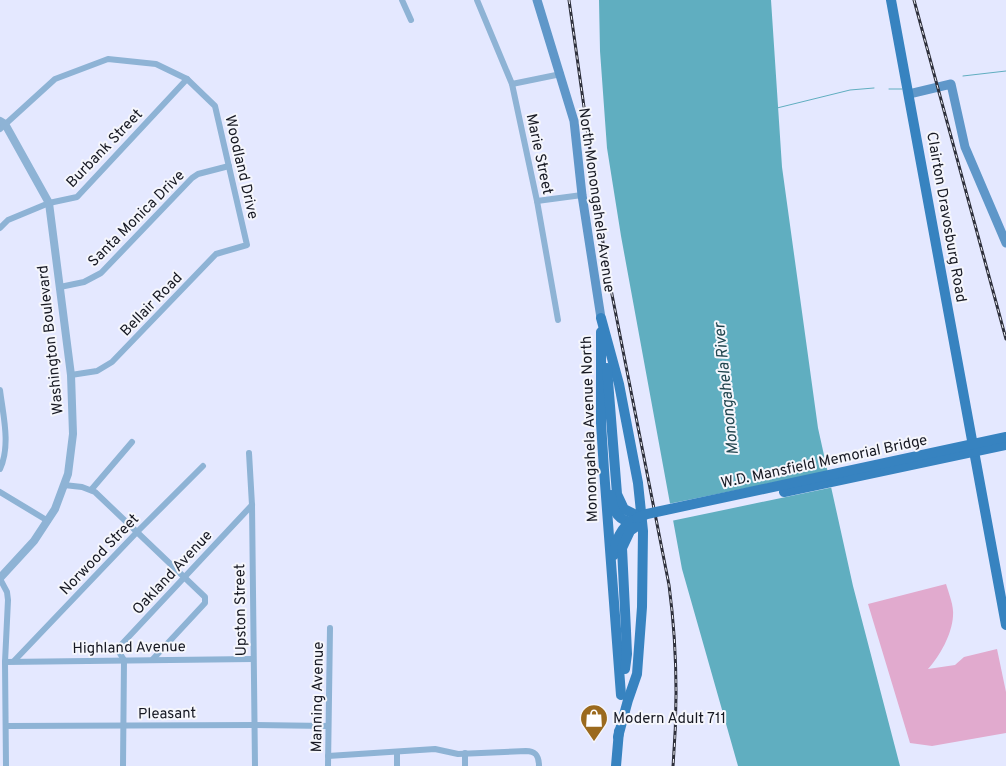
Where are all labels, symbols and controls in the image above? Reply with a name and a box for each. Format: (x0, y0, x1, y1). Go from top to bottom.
street label: Burbank Street (63, 106, 147, 192)
street label: North Monongahela Avenue (573, 107, 618, 294)
street label: Marie Street (521, 112, 556, 196)
street label: Woodland Drive (219, 113, 262, 221)
street label: Clairton Dravosburg Road (921, 130, 970, 304)
street label: Santa Monica Drive (85, 167, 189, 271)
street label: Washington Boulevard (34, 264, 69, 416)
street label: Bellair Road (117, 269, 187, 341)
water label: Monongahela River (710, 320, 744, 456)
street label: Monongahela Avenue North (578, 335, 603, 522)
street label: W.D. Mansfield Memorial Bridge (719, 431, 929, 494)
street label: Norwood Street (56, 510, 144, 600)
street label: Oakland Avenue (129, 527, 217, 619)
street label: Upston Street (231, 564, 252, 656)
street label: Highland Avenue (72, 638, 186, 659)
street label: Manning Avenue (308, 641, 329, 753)
shop icon: Modern Adult 711 (579, 703, 609, 742)
street label: Pleasant (138, 704, 196, 725)
place label: Modern Adult 711 (613, 710, 726, 729)

